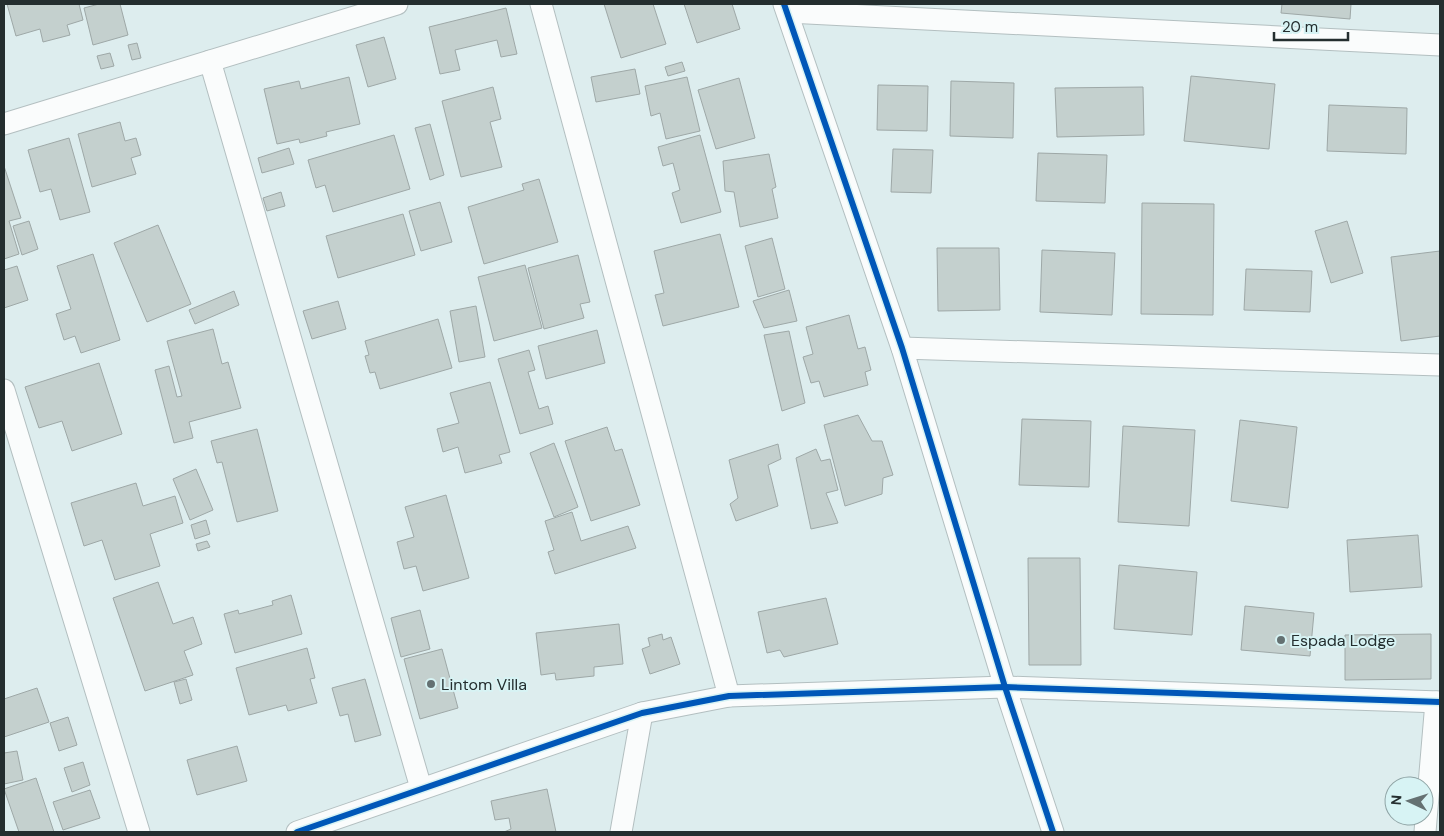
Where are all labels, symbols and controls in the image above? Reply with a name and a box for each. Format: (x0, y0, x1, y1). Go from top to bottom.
scale bar (1274, 10, 1348, 42)
text: 20 m (1282, 17, 1318, 37)
place label: Espada Lodge (1291, 630, 1395, 651)
marker: Espada Lodge (1275, 634, 1287, 646)
place label: Lintom Villa (441, 674, 527, 695)
marker: Lintom Villa (425, 678, 437, 690)
north arrow (1384, 776, 1434, 826)
text: N (1387, 794, 1405, 806)

